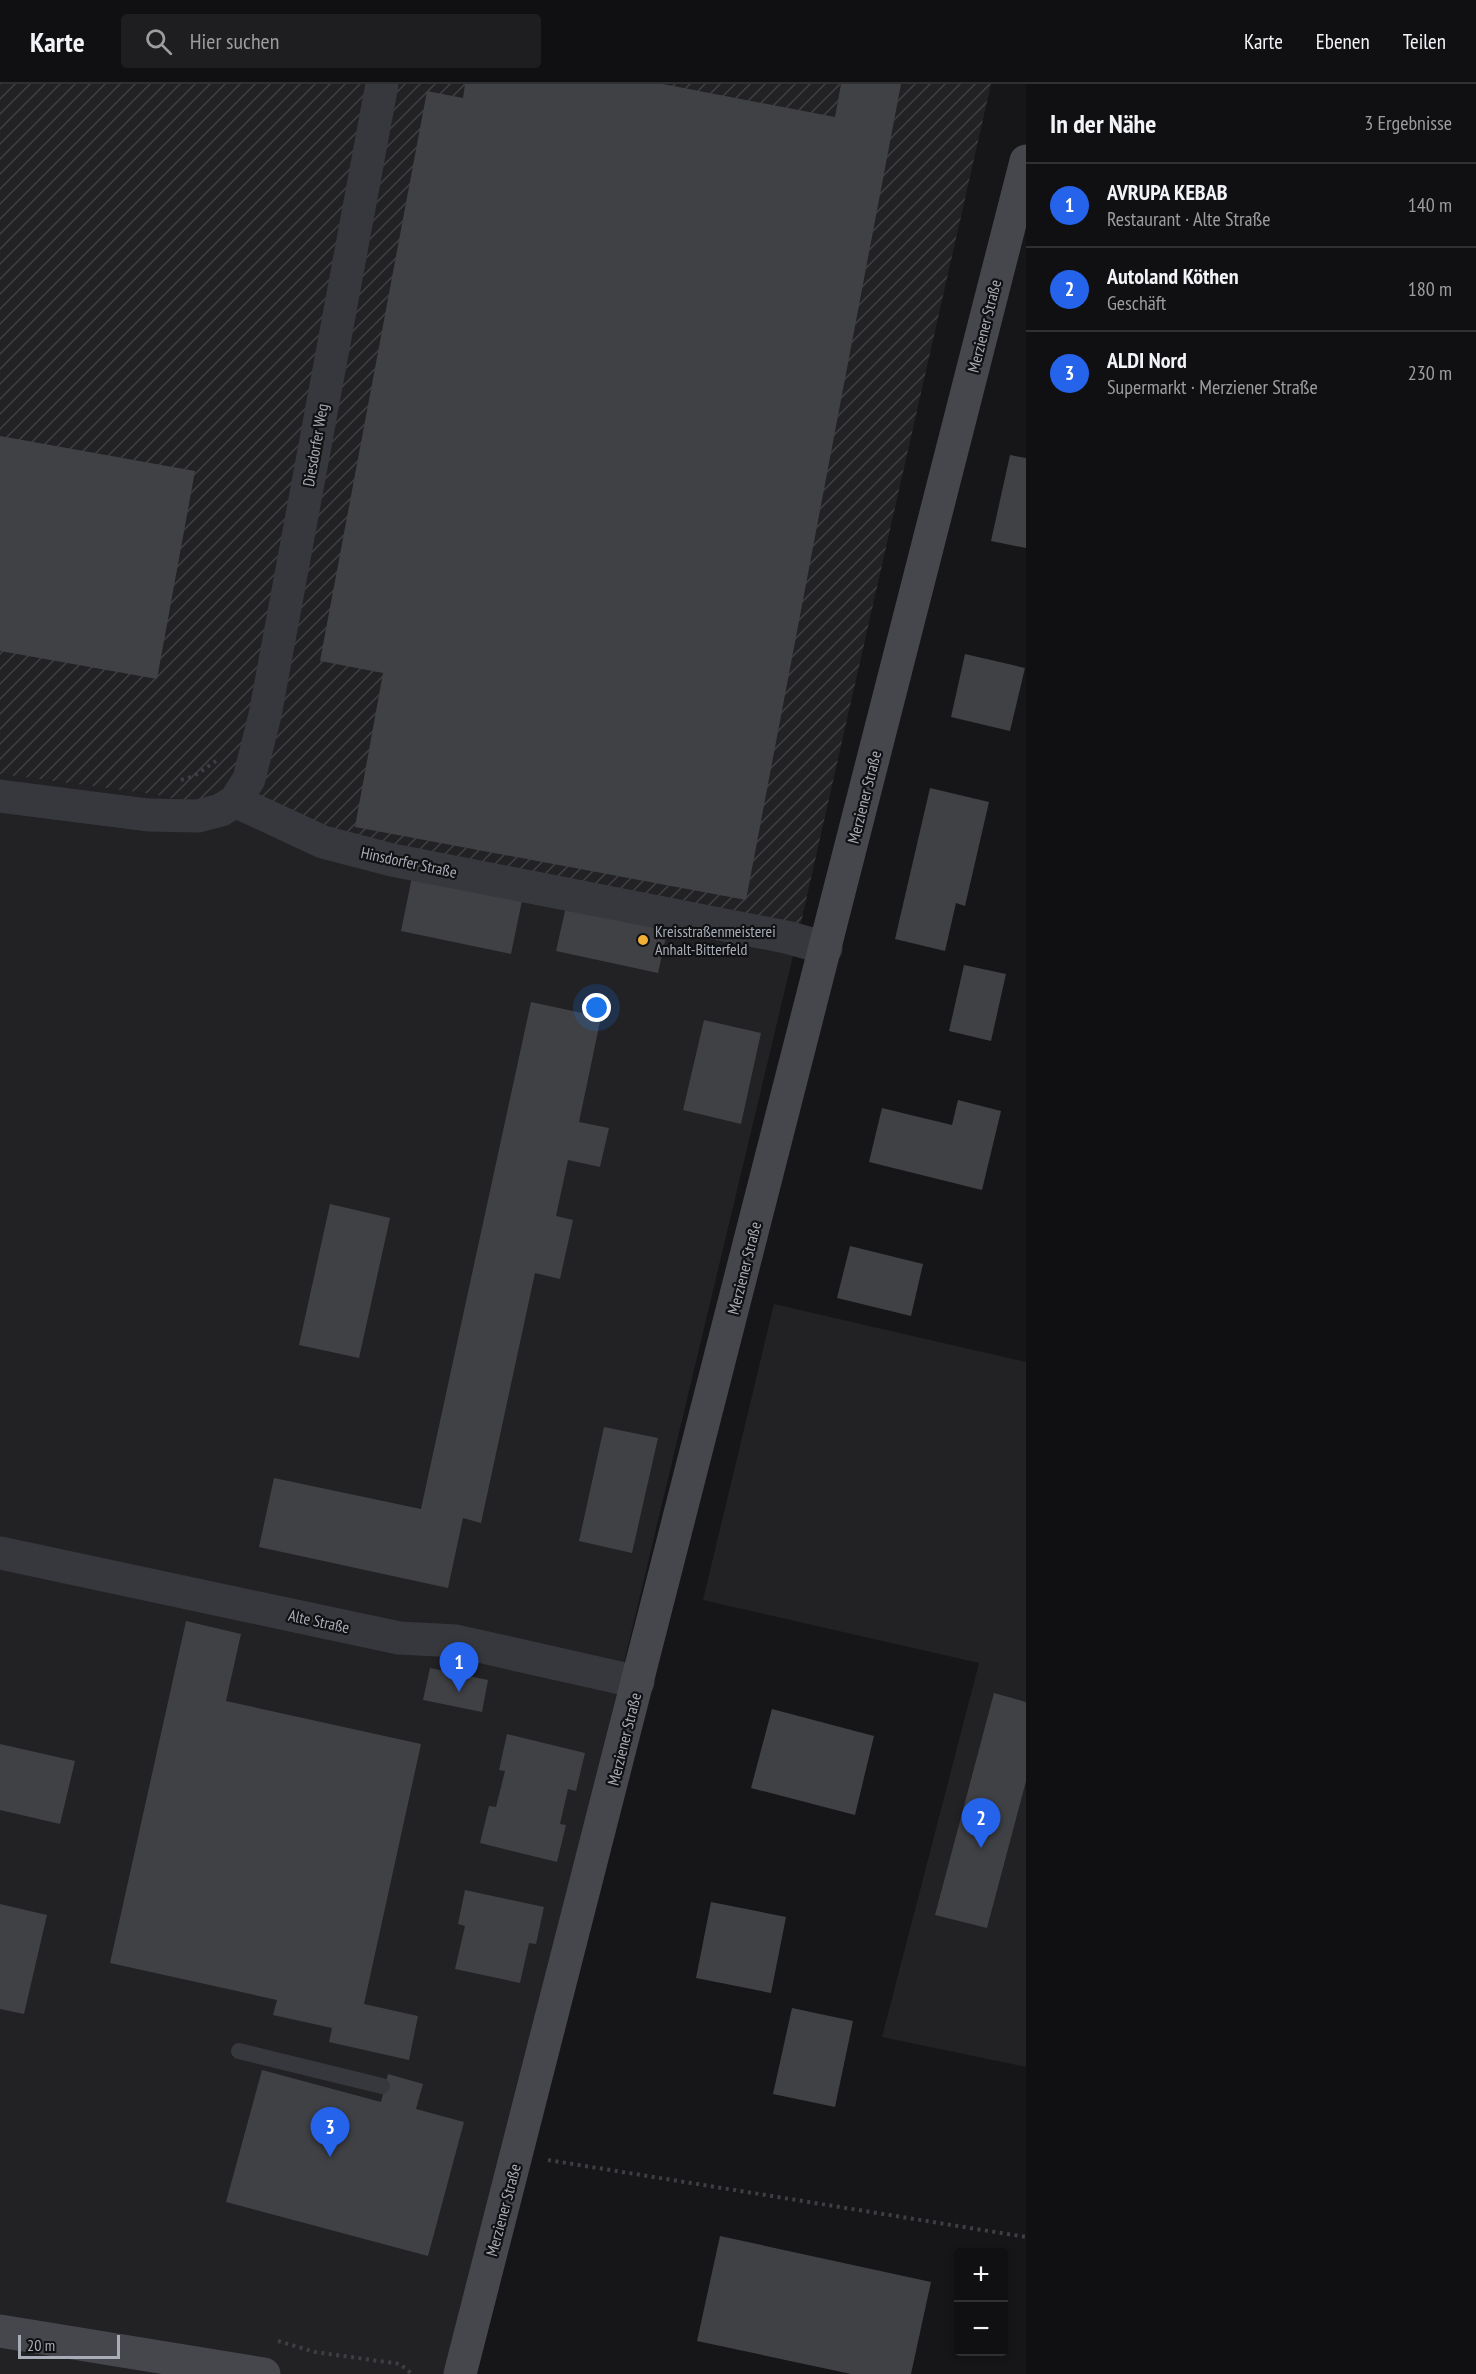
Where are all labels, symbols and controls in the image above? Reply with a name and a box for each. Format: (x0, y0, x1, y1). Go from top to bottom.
search box (121, 14, 541, 68)
text: Karte (30, 23, 85, 60)
icon: search (142, 25, 175, 58)
text: Hier suchen (190, 27, 279, 55)
text: Karte (1244, 28, 1283, 55)
text: Ebenen (1316, 28, 1370, 55)
text: Teilen (1403, 28, 1446, 55)
text: In der Nähe (1050, 107, 1156, 140)
text: 3 Ergebnisse (1364, 110, 1452, 136)
text: AVRUPA KEBAB (1107, 178, 1227, 206)
text: 1 (1065, 192, 1074, 218)
text: 140 m (1408, 192, 1452, 218)
text: Restaurant · Alte Straße (1107, 206, 1271, 232)
text: Autoland Köthen (1107, 262, 1239, 290)
text: 2 (1065, 276, 1074, 302)
text: 180 m (1408, 276, 1452, 302)
street label: Merziener Straße (963, 278, 1005, 374)
text: Geschäft (1107, 290, 1166, 316)
text: ALDI Nord (1107, 346, 1187, 374)
text: 3 (1065, 360, 1074, 386)
text: 230 m (1408, 360, 1452, 386)
text: Supermarkt · Merziener Straße (1107, 374, 1318, 400)
street label: Diesdorfer Weg (298, 402, 332, 488)
street label: Merziener Straße (843, 749, 885, 845)
street label: Hinsdorfer Straße (359, 842, 459, 882)
place label: Kreisstraßenmeisterei Anhalt-Bitterfeld (655, 921, 776, 959)
marker: Kreisstraßenmeisterei Anhalt-Bitterfeld (636, 933, 650, 947)
your location (582, 993, 611, 1022)
street label: Merziener Straße (723, 1220, 765, 1316)
street label: Alte Straße (287, 1605, 351, 1637)
pin: 1 (440, 1642, 478, 1692)
street label: Merziener Straße (603, 1691, 645, 1787)
pin: 2 (962, 1798, 1000, 1848)
pin: 3 (310, 2108, 350, 2157)
street label: Merziener Straße (481, 2162, 525, 2258)
map controls (954, 2248, 1008, 2356)
button: + (954, 2248, 1008, 2302)
button: − (954, 2302, 1008, 2356)
scale bar (18, 2332, 120, 2360)
text: 20 m (27, 2335, 55, 2355)

